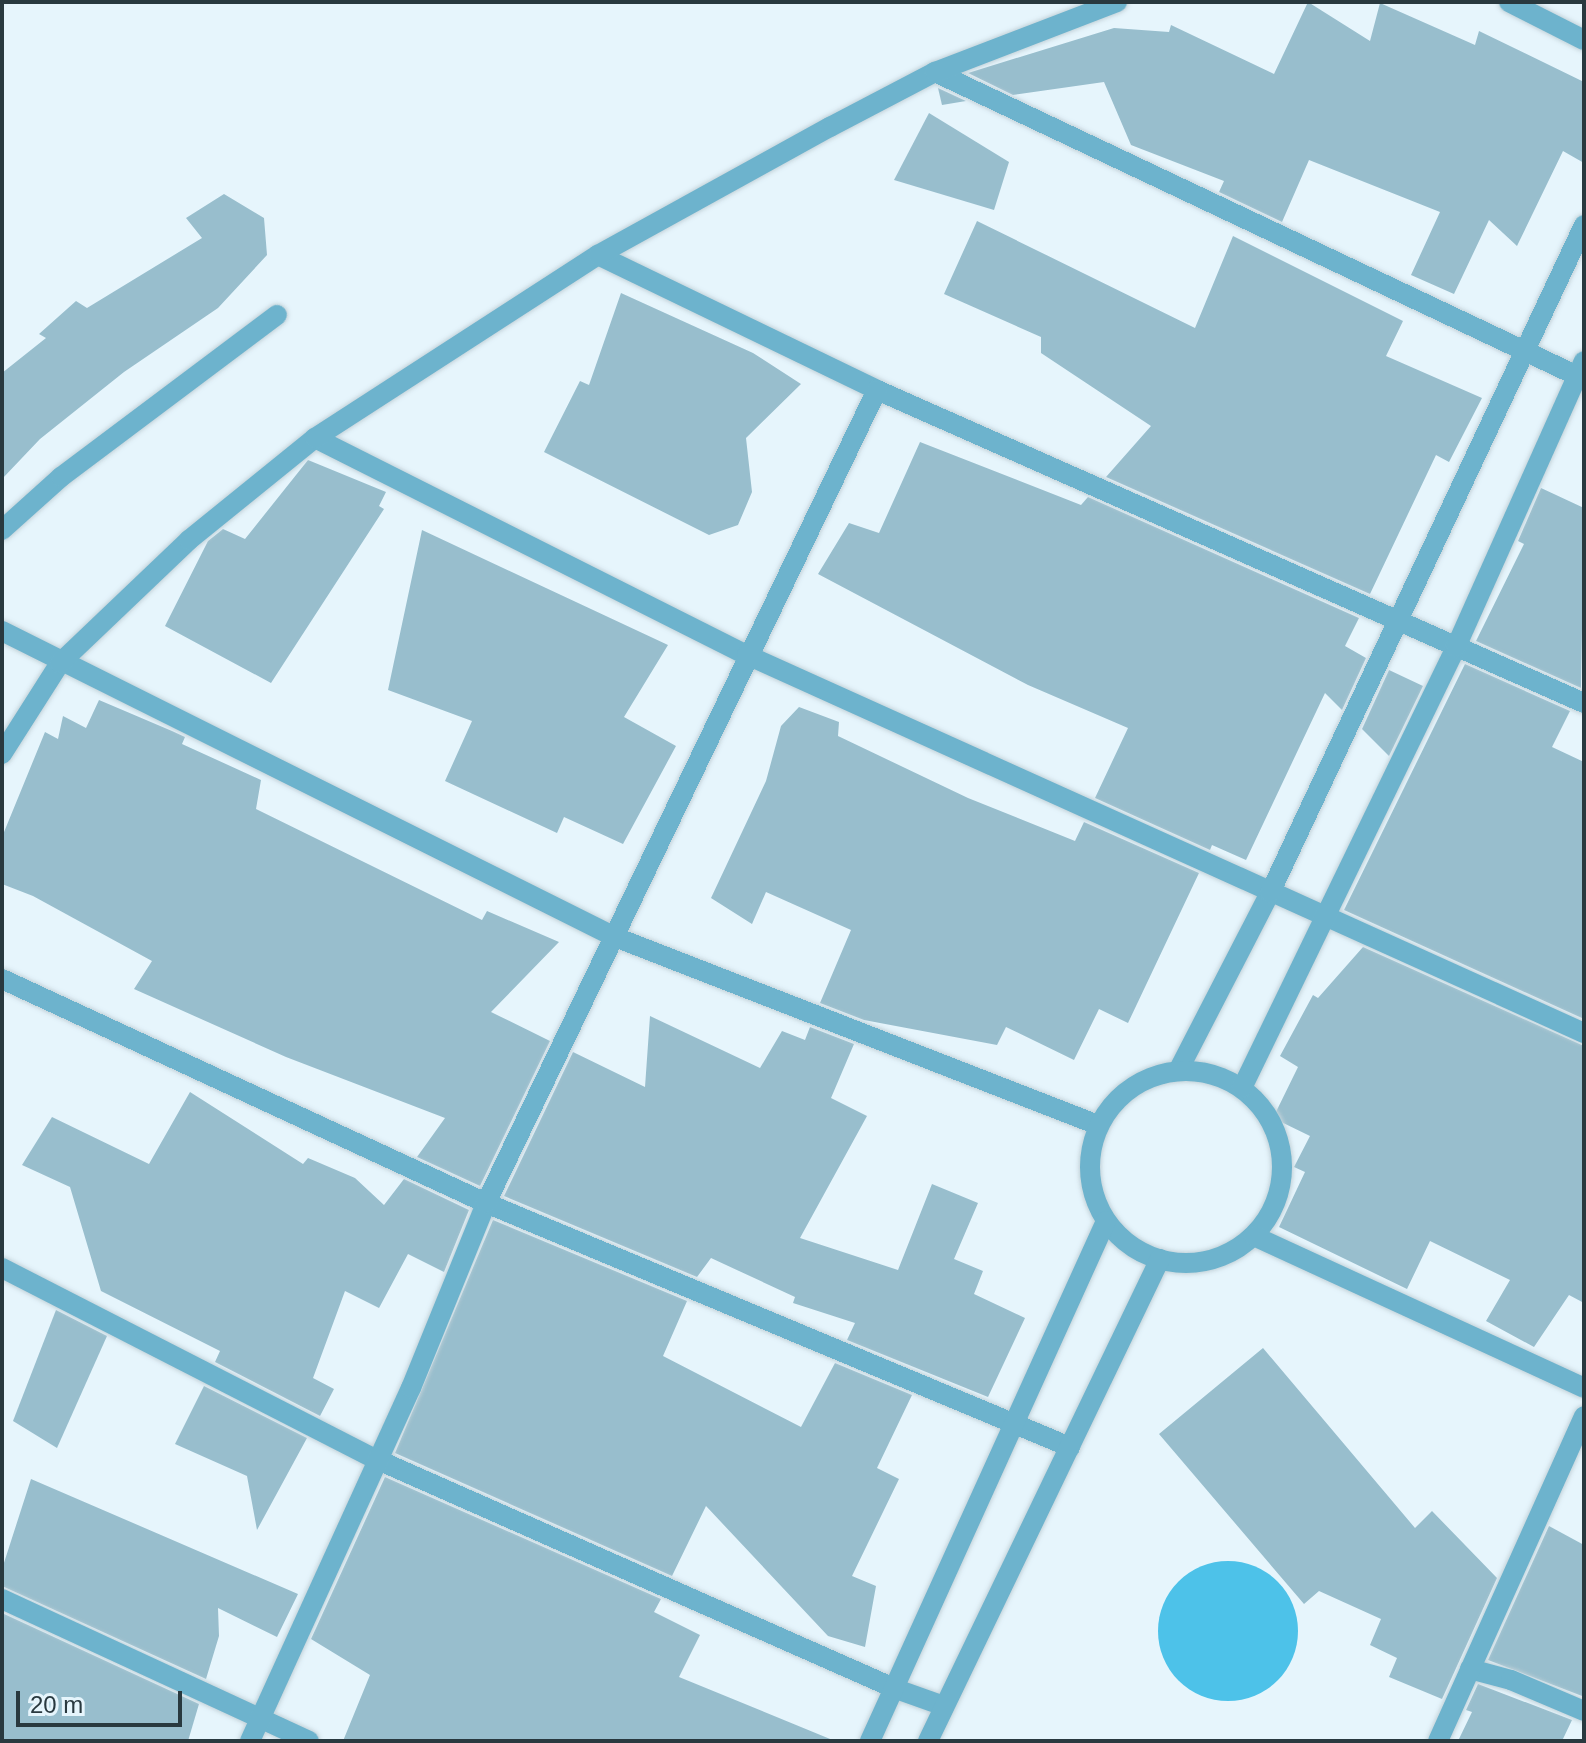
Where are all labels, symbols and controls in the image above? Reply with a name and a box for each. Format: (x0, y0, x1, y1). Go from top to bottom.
scale bar (20, 1675, 186, 1725)
text: 20 m (30, 1691, 83, 1718)

